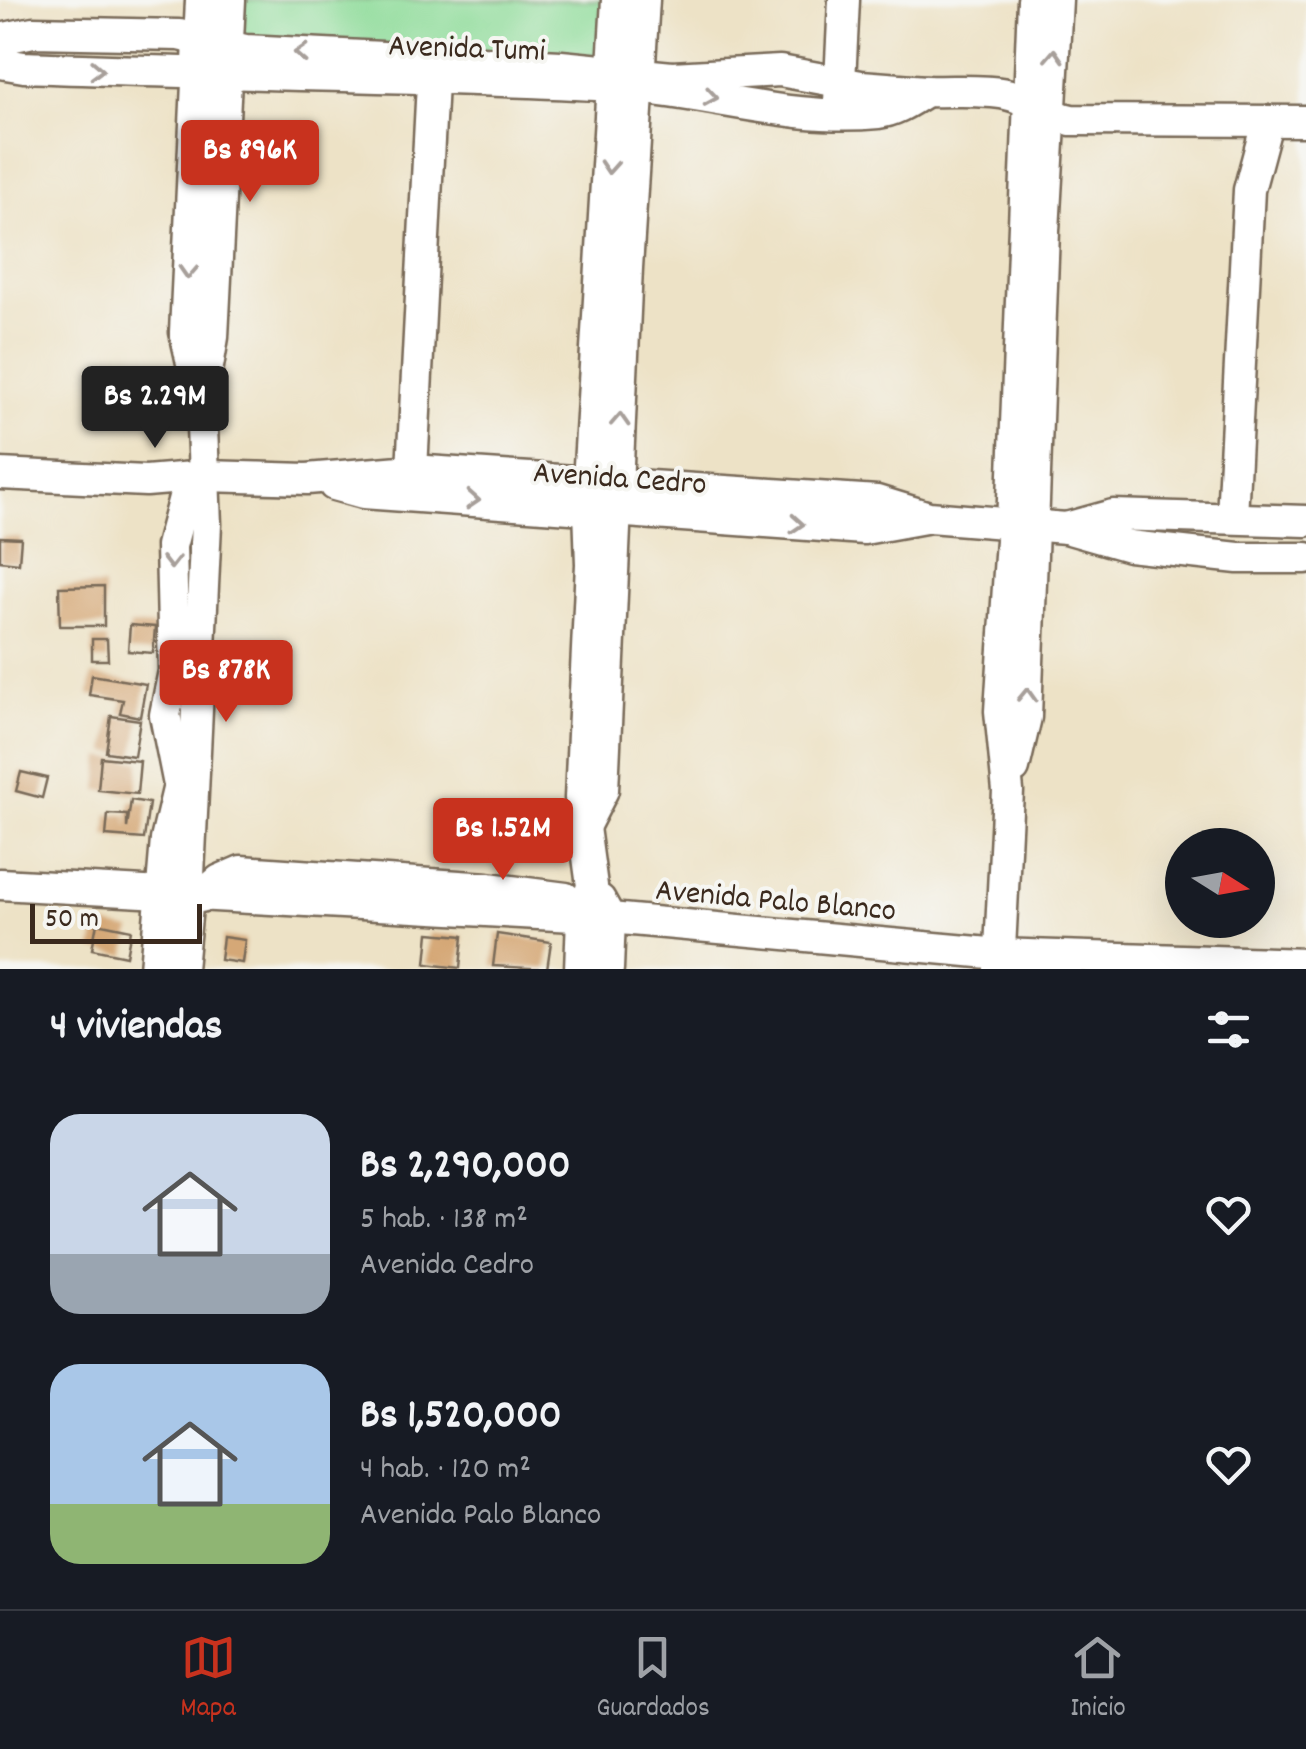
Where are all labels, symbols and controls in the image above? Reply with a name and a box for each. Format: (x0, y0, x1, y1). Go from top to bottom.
street label: Avenida Tumi (387, 25, 546, 77)
one-way arrow (293, 43, 309, 64)
one-way arrow (1043, 48, 1064, 64)
one-way arrow (90, 59, 106, 80)
one-way arrow (703, 85, 719, 106)
pin: Bs 896K (158, 120, 342, 205)
text: Bs 896K (203, 129, 297, 175)
one-way arrow (598, 160, 620, 176)
one-way arrow (177, 265, 198, 281)
pin: Bs 2.29M (52, 366, 258, 451)
text: Bs 2.29M (104, 375, 206, 421)
one-way arrow (609, 411, 630, 427)
street label: Avenida Cedro (531, 452, 708, 510)
one-way arrow (465, 489, 481, 510)
one-way arrow (789, 513, 805, 534)
one-way arrow (160, 555, 182, 570)
pin: Bs 878K (134, 640, 318, 725)
text: Bs 878K (182, 649, 270, 695)
one-way arrow (1017, 687, 1038, 703)
pin: Bs 1.52M (400, 798, 606, 883)
text: Bs 1.52M (455, 807, 551, 853)
north arrow (1165, 828, 1275, 938)
map controls (1165, 828, 1275, 938)
street label: Avenida Palo Blanco (653, 870, 898, 936)
scale bar (30, 899, 202, 944)
text: 50 m (45, 901, 99, 941)
text: 4 viviendas (50, 999, 222, 1059)
icon: filters (1201, 1002, 1256, 1057)
text: Bs 2,290,000 (360, 1138, 571, 1198)
icon: home (130, 1154, 250, 1274)
icon: heart (1201, 1187, 1256, 1242)
text: 5 hab. · 138 m² (360, 1198, 528, 1244)
text: Avenida Cedro (360, 1244, 534, 1290)
text: Bs 1,520,000 (360, 1388, 562, 1448)
icon: home (130, 1404, 250, 1524)
icon: heart (1201, 1437, 1256, 1492)
text: 4 hab. · 120 m² (360, 1448, 531, 1494)
text: Avenida Palo Blanco (360, 1494, 601, 1540)
tab: Mapa (180, 1630, 236, 1730)
tab: Guardados (596, 1630, 710, 1730)
tab: Inicio (1070, 1630, 1126, 1730)

